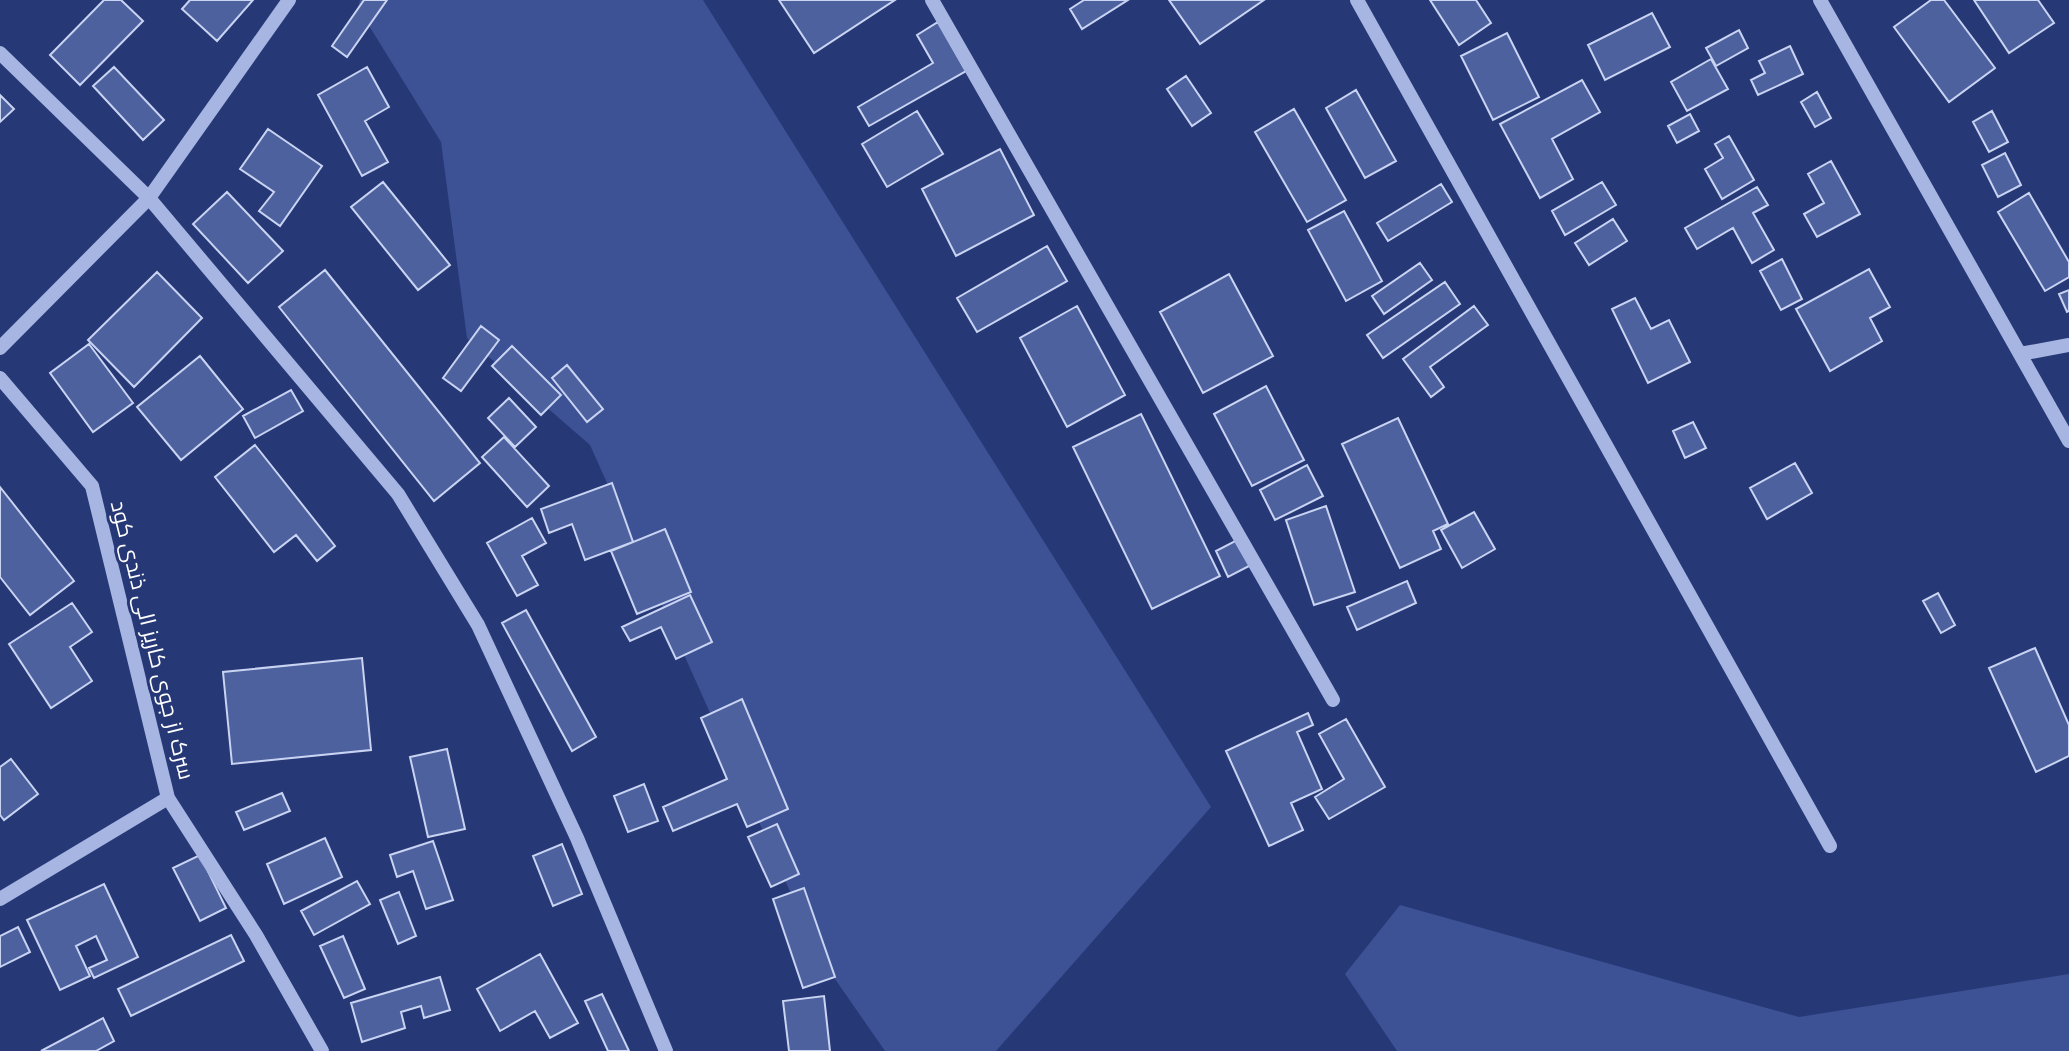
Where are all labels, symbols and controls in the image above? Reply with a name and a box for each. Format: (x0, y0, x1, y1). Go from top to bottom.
street label: سرک از جوی کاریز الی ذندی کود (105, 498, 200, 782)

